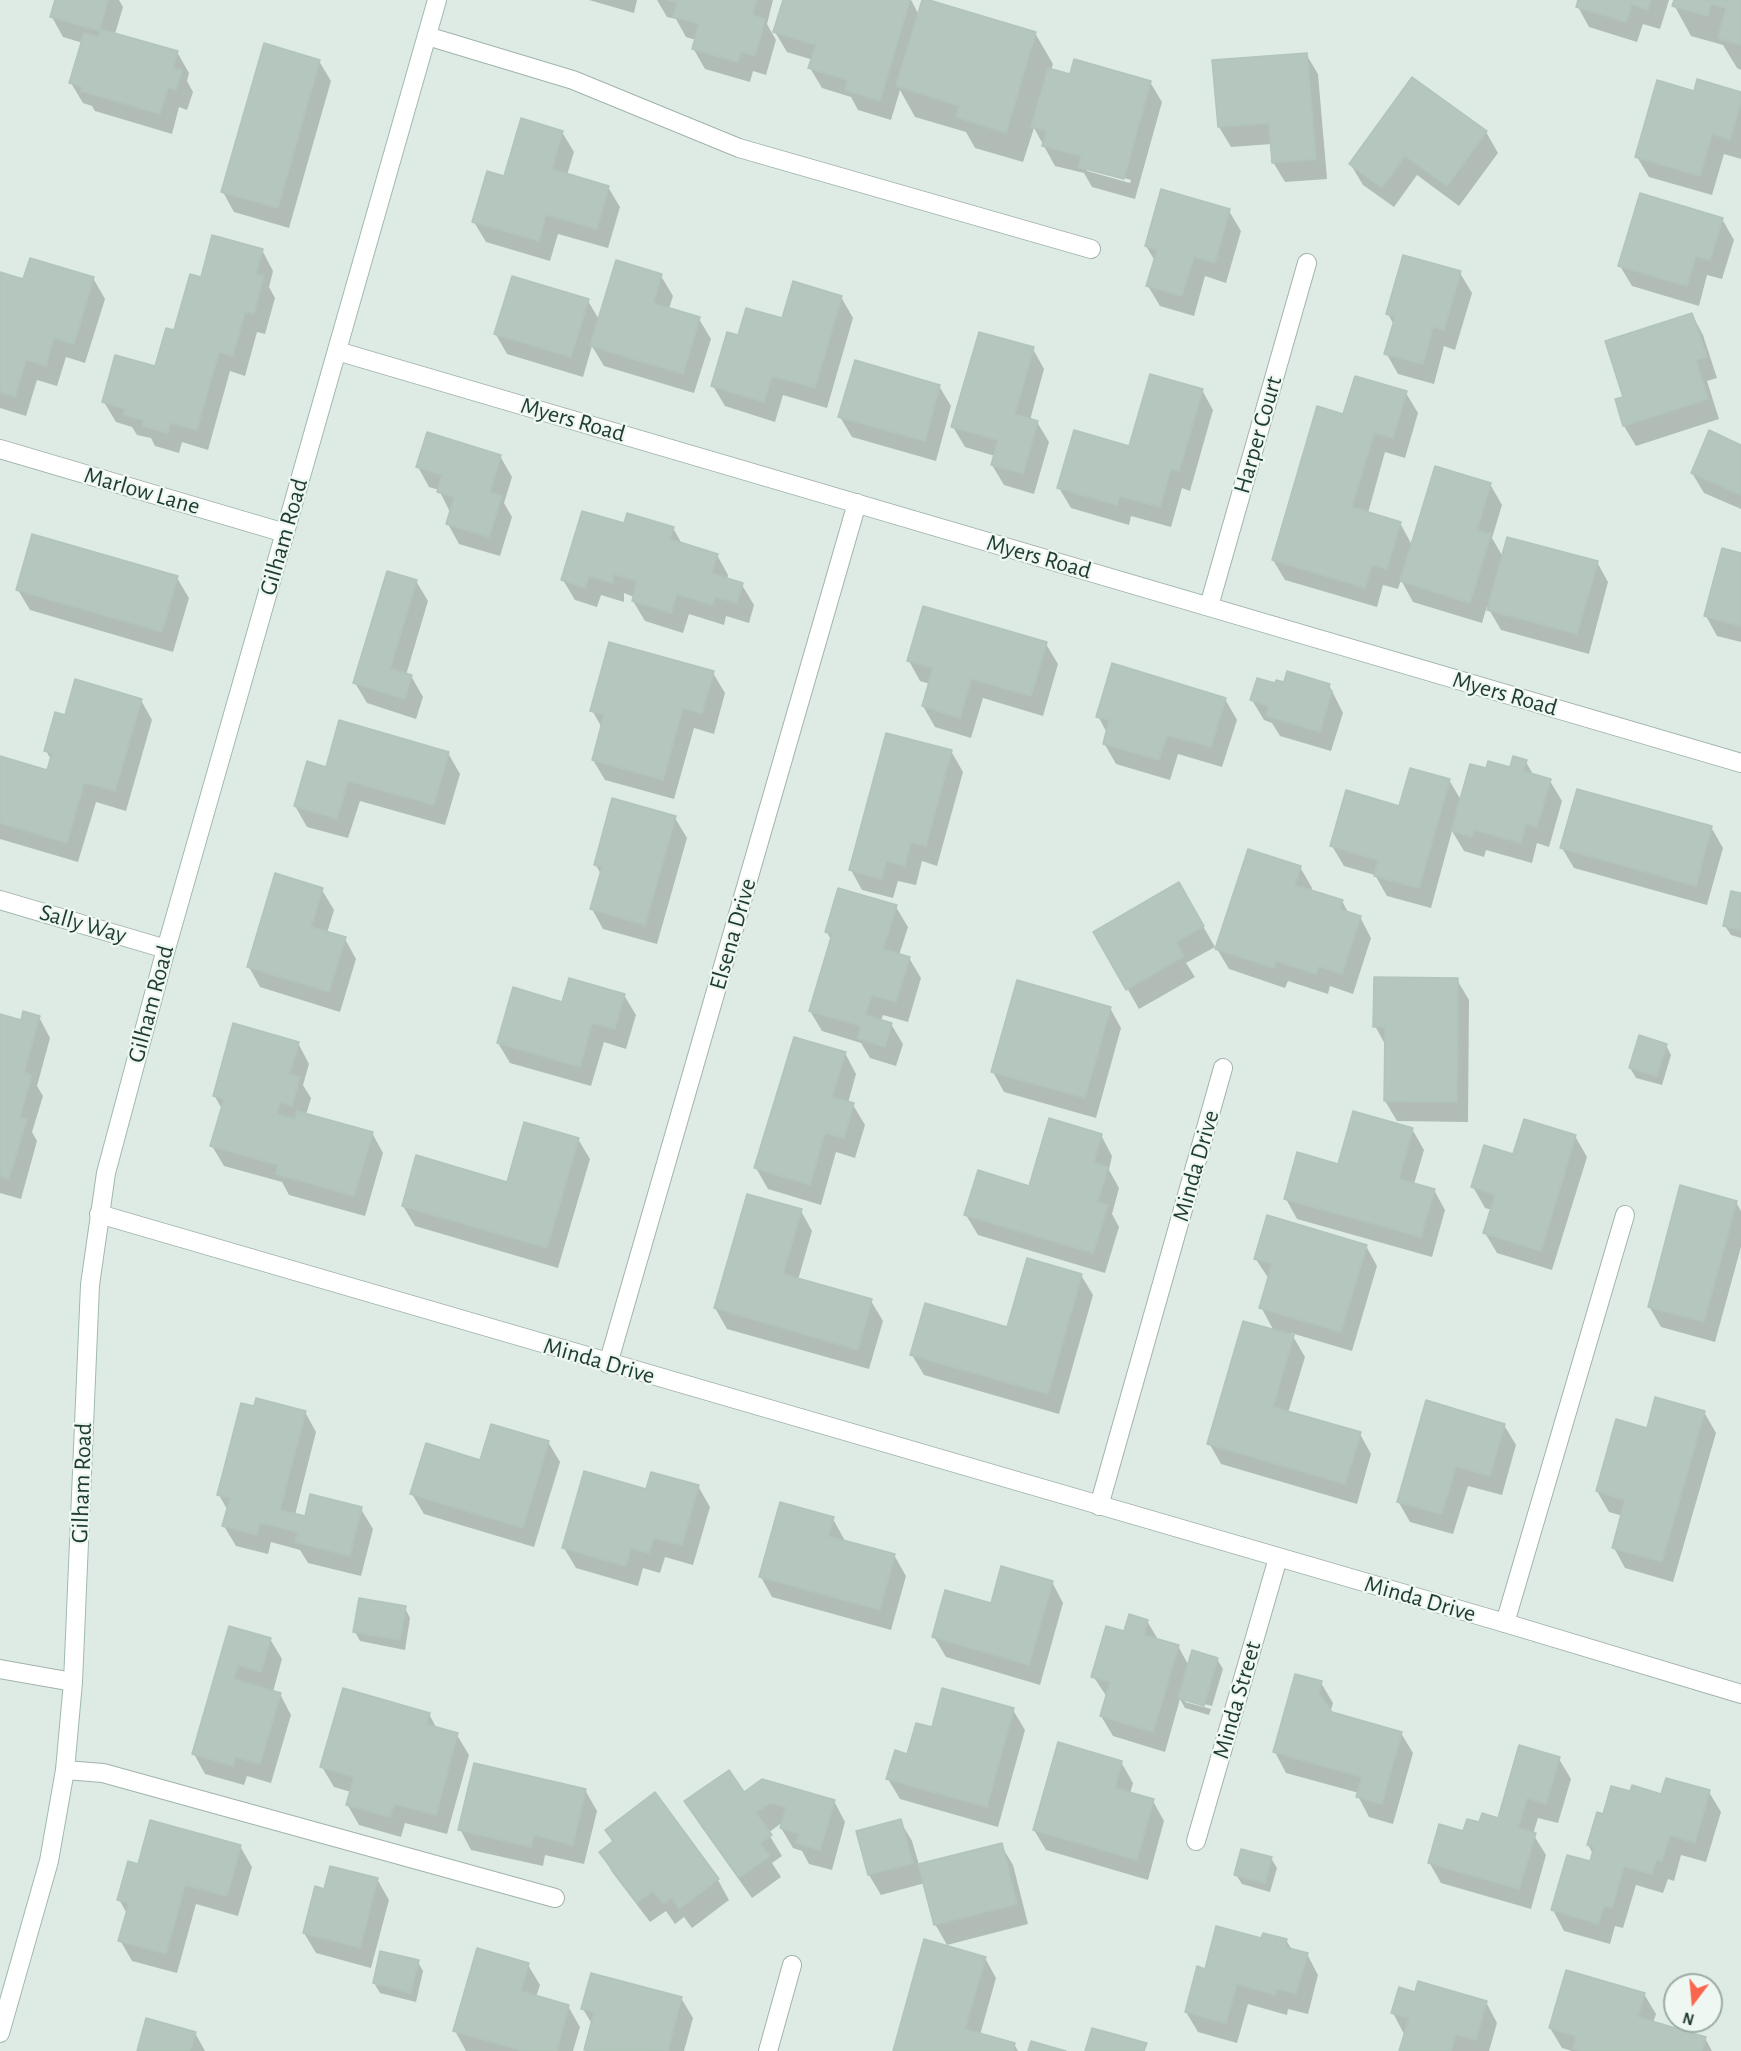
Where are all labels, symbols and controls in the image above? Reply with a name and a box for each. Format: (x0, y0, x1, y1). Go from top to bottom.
street label: Harper Court (1228, 373, 1288, 497)
street label: Myers Road (517, 391, 629, 449)
street label: Marlow Lane (81, 461, 203, 521)
street label: Gilham Road (254, 475, 314, 599)
street label: Myers Road (983, 528, 1095, 586)
street label: Myers Road (1449, 665, 1561, 723)
street label: Elsena Drive (703, 875, 763, 993)
street label: Sally Way (36, 898, 130, 950)
street label: Gilham Road (122, 942, 180, 1066)
street label: Minda Drive (1166, 1107, 1226, 1225)
street label: Minda Drive (540, 1331, 658, 1391)
street label: Gilham Road (66, 1422, 98, 1544)
street label: Minda Drive (1361, 1569, 1479, 1629)
street label: Minda Street (1206, 1638, 1268, 1762)
north arrow (1663, 1973, 1723, 2033)
text: N (1681, 2009, 1696, 2028)

